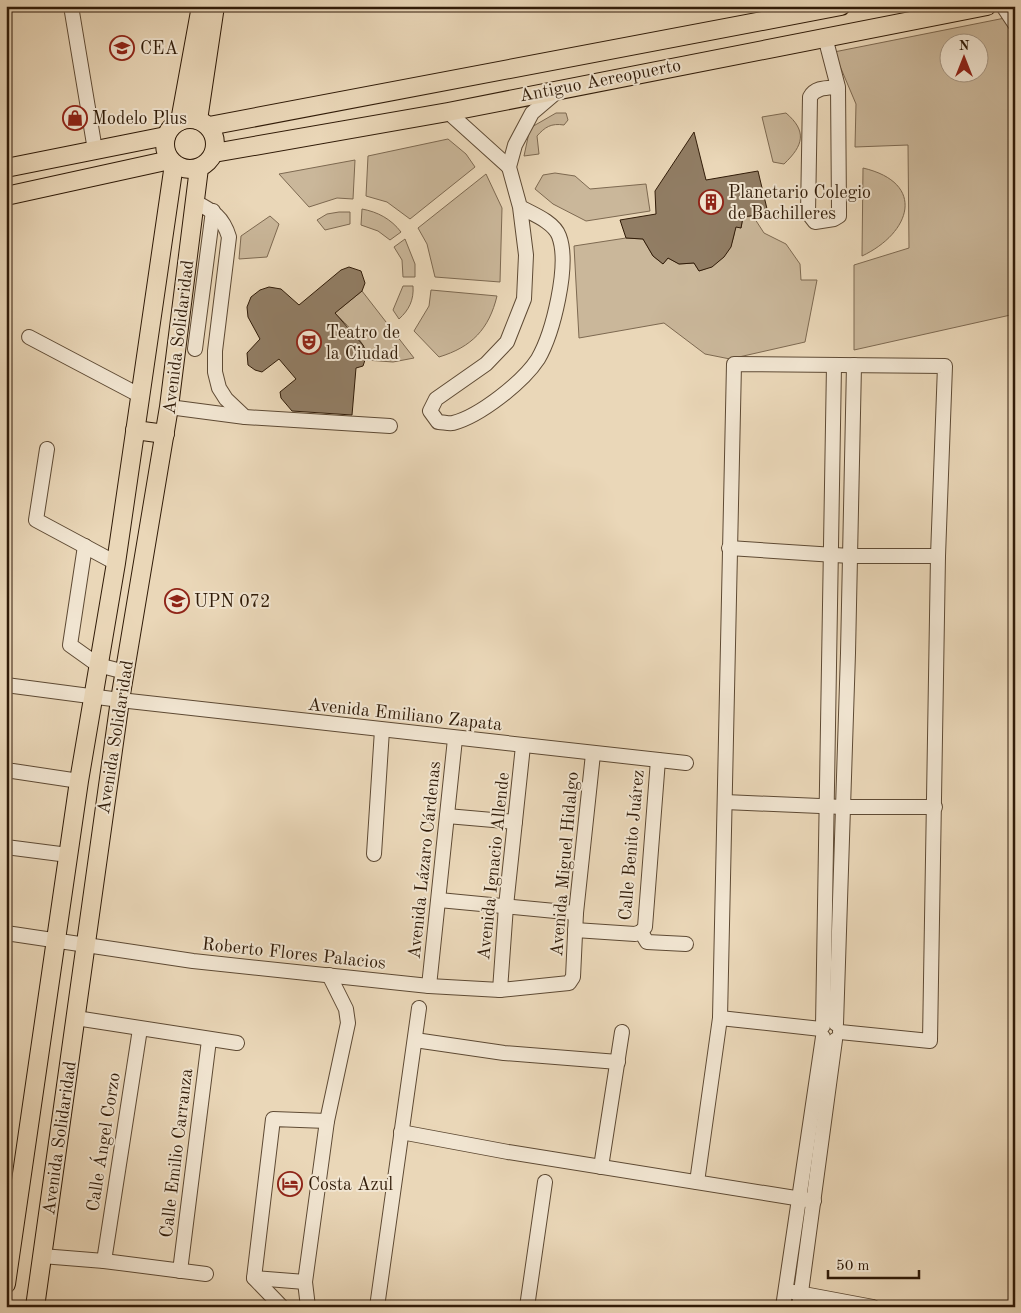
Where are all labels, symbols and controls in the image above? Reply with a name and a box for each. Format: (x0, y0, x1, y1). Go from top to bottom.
north arrow (938, 32, 988, 82)
school or university icon: CEA (109, 35, 135, 61)
text: N (959, 39, 970, 53)
place label: CEA (140, 40, 178, 58)
street label: Antiguo Aereopuerto (518, 56, 683, 105)
shop icon: Modelo Plus (62, 105, 88, 131)
place label: Modelo Plus (92, 110, 187, 128)
place label: Planetario Colegio de Bachilleres (728, 184, 871, 223)
building icon: Planetario Colegio de Bachilleres (698, 189, 724, 215)
street label: Avenida Solidaridad (161, 259, 197, 415)
place label: Teatro de la Ciudad (326, 324, 400, 363)
theatre icon: Teatro de la Ciudad (296, 329, 322, 355)
school or university icon: UPN 072 (164, 588, 190, 614)
place label: UPN 072 (194, 593, 271, 611)
street label: Avenida Solidaridad (95, 659, 137, 815)
street label: Avenida Emiliano Zapata (307, 696, 503, 734)
street label: Avenida Lázaro Cárdenas (406, 760, 444, 960)
street label: Calle Benito Juárez (616, 769, 648, 921)
street label: Avenida Ignacio Allende (475, 771, 513, 961)
street label: Avenida Miguel Hidalgo (548, 771, 582, 957)
street label: Roberto Flores Palacios (201, 935, 387, 973)
street label: Avenida Solidaridad (40, 1060, 80, 1216)
street label: Calle Emilio Carranza (158, 1067, 196, 1239)
street label: Calle Ángel Corzo (80, 1071, 124, 1213)
hotel icon: Costa Azul (277, 1171, 303, 1197)
place label: Costa Azul (308, 1176, 393, 1194)
scale bar (828, 1248, 920, 1280)
text: 50 m (836, 1259, 870, 1274)

